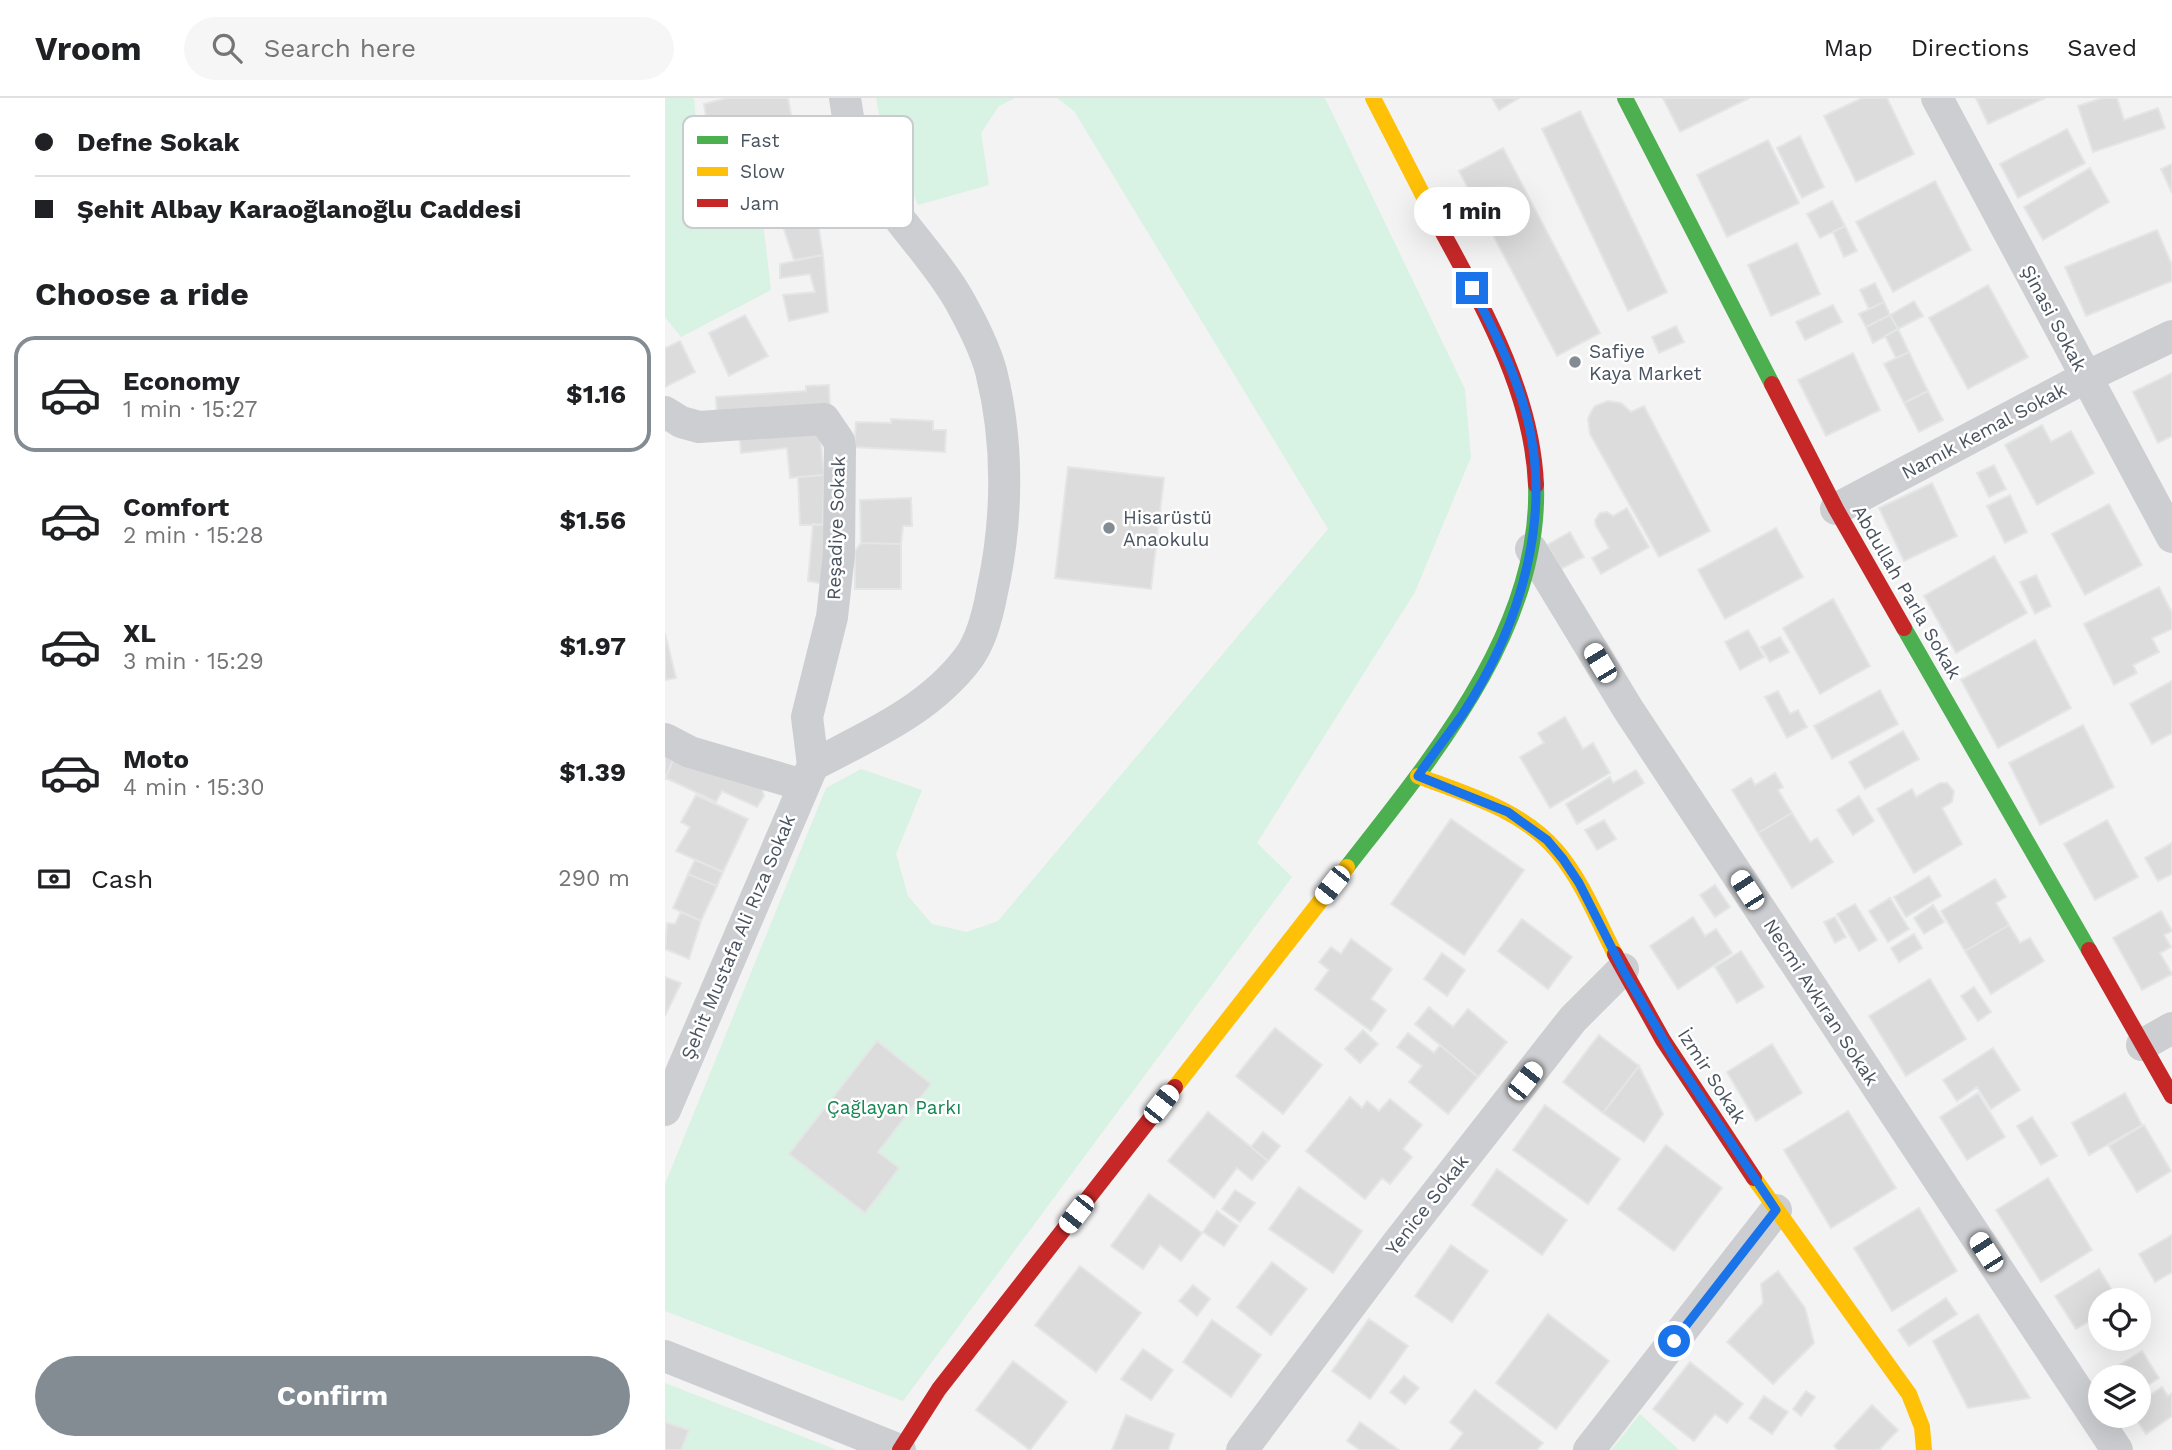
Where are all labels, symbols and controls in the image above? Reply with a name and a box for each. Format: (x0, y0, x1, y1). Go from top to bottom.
search box (184, 17, 674, 80)
text: Vroom (35, 29, 142, 68)
icon: search (208, 29, 246, 67)
text: Search here (264, 33, 416, 63)
text: Map (1824, 34, 1873, 62)
text: Directions (1911, 34, 2029, 62)
text: Saved (2067, 34, 2137, 62)
legend (683, 116, 913, 228)
text: Defne Sokak (77, 127, 240, 157)
text: Fast (740, 129, 779, 152)
text: Slow (740, 160, 785, 183)
callout: 1 min (1414, 186, 1530, 236)
text: Jam (740, 192, 779, 215)
text: Şehit Albay Karaoğlanoğlu Caddesi (77, 194, 521, 224)
text: 1 min (1442, 198, 1502, 225)
street label: Şinasi Sokak (2016, 261, 2092, 375)
route end (1456, 272, 1488, 304)
text: Choose a ride (35, 275, 249, 313)
place label: Safiye Kaya Market (1589, 340, 1701, 385)
marker: Safiye Kaya Market (1567, 354, 1583, 370)
icon: car (39, 363, 102, 426)
text: Economy (123, 366, 240, 396)
street label: Namık Kemal Sokak (1898, 378, 2071, 484)
text: $1.16 (566, 379, 626, 409)
text: 1 min · 15:27 (123, 396, 258, 423)
street label: Reşadiye Sokak (822, 455, 850, 600)
icon: car (39, 489, 102, 552)
text: Comfort (123, 492, 229, 522)
street label: Abdullah Parla Sokak (1848, 501, 1966, 683)
text: $1.56 (559, 505, 626, 535)
place label: Hisarüstü Anaokulu (1123, 506, 1212, 551)
marker: Hisarüstü Anaokulu (1101, 520, 1117, 536)
text: 2 min · 15:28 (123, 522, 264, 549)
icon: car (39, 615, 102, 678)
text: XL (123, 618, 156, 648)
text: $1.97 (559, 631, 626, 661)
car (1581, 640, 1620, 686)
text: 3 min · 15:29 (123, 648, 264, 675)
icon: car (39, 741, 102, 804)
text: Moto (123, 744, 189, 774)
text: $1.39 (559, 757, 626, 787)
text: 4 min · 15:30 (123, 774, 264, 801)
street label: Şehit Mustafa Ali Rıza Sokak (676, 811, 800, 1063)
icon: cash (35, 860, 73, 898)
car (1311, 862, 1354, 908)
text: Cash (91, 864, 153, 894)
text: 290 m (558, 865, 630, 892)
car (1727, 867, 1768, 913)
street label: Necmi Avkıran Sokak (1759, 914, 1884, 1090)
street label: İzmir Sokak (1673, 1024, 1751, 1128)
car (1504, 1058, 1547, 1104)
car (1140, 1081, 1183, 1127)
park label: Çağlayan Parkı (827, 1096, 961, 1119)
street label: Yenice Sokak (1381, 1150, 1473, 1260)
car (1055, 1191, 1098, 1237)
car (1966, 1229, 2007, 1275)
map controls (2088, 1288, 2151, 1428)
button: locate (2088, 1288, 2151, 1351)
route start (1658, 1325, 1690, 1357)
button: Confirm (35, 1356, 630, 1436)
button: layers (2088, 1365, 2151, 1428)

